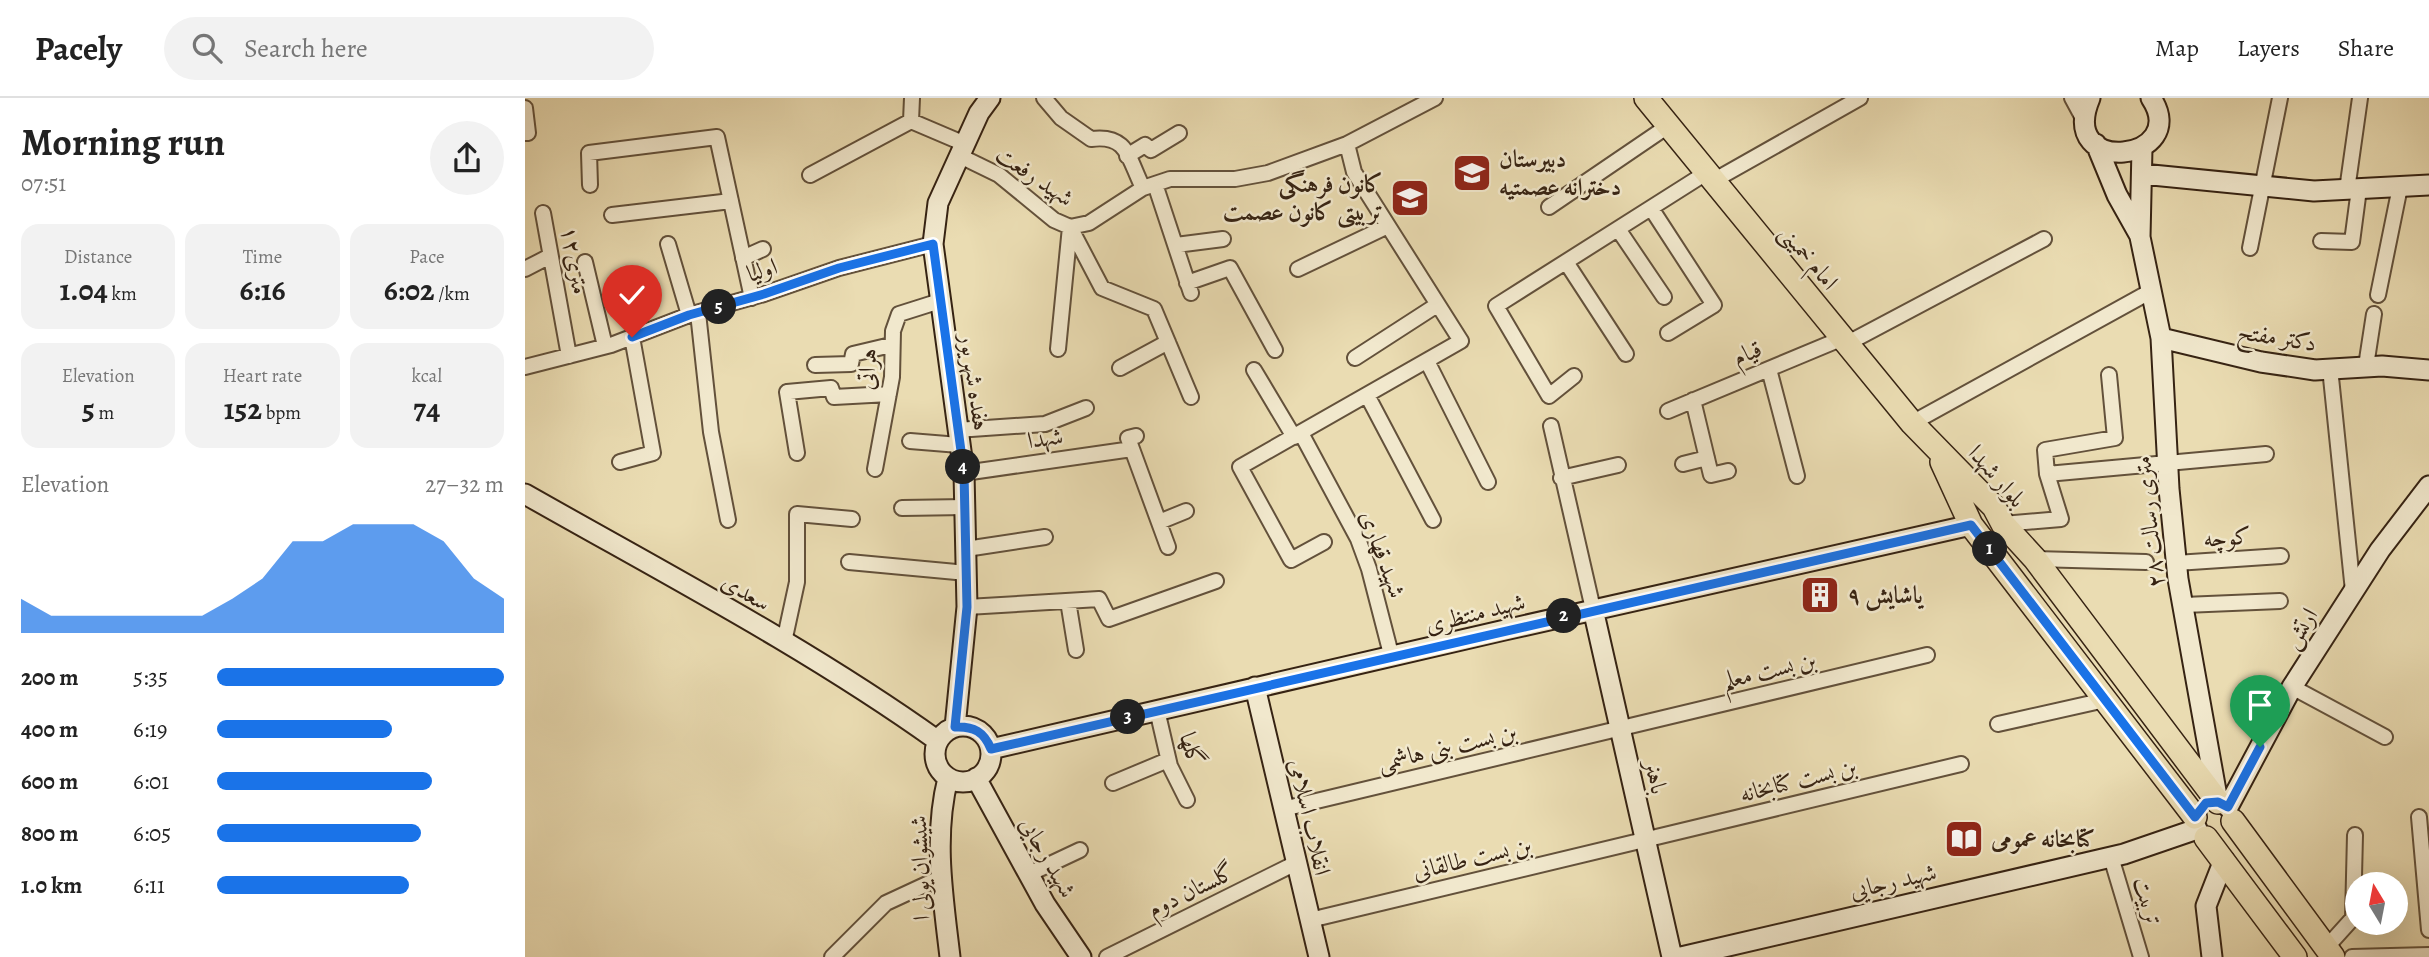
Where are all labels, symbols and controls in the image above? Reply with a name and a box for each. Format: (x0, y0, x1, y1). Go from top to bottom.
search box (164, 17, 654, 80)
text: Pacely (35, 26, 122, 71)
icon: search (188, 29, 226, 67)
text: Search here (244, 31, 368, 66)
text: Map (2155, 32, 2199, 64)
text: Layers (2237, 32, 2300, 64)
text: Share (2338, 32, 2394, 64)
text: Morning run (21, 116, 225, 168)
button: share (430, 121, 504, 195)
street label: شهید رفعت (990, 138, 1080, 214)
place label: دبیرستان دخترانه عصمتیه (1499, 143, 1621, 203)
school or university icon: دبیرستان دخترانه عصمتیه (1451, 152, 1493, 194)
text: 07:51 (21, 168, 66, 199)
place label: کانون فرهنگی تربیتی کانون عصمت (1223, 168, 1383, 229)
school or university icon: کانون فرهنگی تربیتی کانون عصمت (1389, 177, 1431, 219)
street label: امام خمینی (1768, 217, 1846, 300)
street label: ۱۲متری (553, 223, 597, 297)
text: Distance (64, 244, 132, 270)
text: Time (243, 244, 282, 270)
text: Pace (409, 244, 444, 270)
street label: اولیا (743, 250, 781, 290)
pin (602, 265, 662, 337)
text: 1.04 (60, 270, 108, 310)
text: 6:16 (240, 270, 285, 310)
text: 6:02 (384, 270, 435, 310)
icon: check (613, 276, 651, 314)
text: km (108, 281, 137, 307)
text: /km (435, 281, 470, 307)
pin: 5 (701, 290, 737, 325)
text: 5 (714, 293, 723, 319)
street label: دکتر مفتح (2234, 315, 2319, 364)
street label: هفده شهریور (952, 329, 998, 433)
street label: قیام (1727, 333, 1769, 378)
street label: هراتی (850, 347, 884, 391)
text: Elevation (62, 363, 135, 389)
text: Heart rate (223, 363, 302, 389)
text: kcal (412, 363, 442, 389)
text: 5 (82, 389, 95, 429)
text: 152 (224, 389, 262, 429)
text: 74 (413, 389, 440, 429)
text: m (95, 400, 114, 426)
text: bpm (262, 400, 301, 426)
street label: شهدا (1025, 420, 1065, 456)
street label: بلوار شهدا (1961, 438, 2033, 514)
pin: 4 (945, 450, 981, 484)
text: 4 (958, 453, 967, 479)
street label: ۲۸ متری رسالت (2126, 454, 2172, 590)
text: Elevation (21, 469, 109, 500)
text: 27–32 m (425, 469, 504, 500)
street label: شهید قهاری (1352, 506, 1414, 602)
street label: کوچه (2202, 519, 2252, 556)
pin: 1 (1973, 532, 2007, 566)
text: 1 (1986, 535, 1993, 561)
street label: سعدی (715, 565, 777, 619)
building icon: یاشایش ۹ (1799, 574, 1841, 616)
place label: یاشایش ۹ (1847, 579, 1924, 611)
street label: شهید منتظری (1422, 585, 1528, 641)
pin: 2 (1546, 598, 1581, 634)
street label: ارتش (2275, 601, 2325, 655)
text: 2 (1559, 602, 1568, 628)
street label: بن بست معلم (1719, 644, 1821, 704)
text: 200 m (21, 662, 79, 693)
text: 5:35 (133, 662, 168, 693)
pin (2230, 675, 2290, 747)
icon: arrive (2241, 686, 2279, 724)
pin: 3 (1111, 700, 1145, 734)
text: 3 (1123, 703, 1132, 729)
text: 400 m (21, 714, 78, 745)
text: 6:19 (133, 714, 167, 745)
street label: بن بست بنی هاشمی (1374, 715, 1521, 780)
street label: گلها (1172, 728, 1212, 770)
street label: بن بست کتابخانه (1736, 750, 1860, 810)
street label: باهنر (1636, 754, 1675, 797)
street label: انقلاب اسلامی (1281, 756, 1339, 878)
text: 600 m (21, 766, 78, 797)
text: 6:01 (133, 766, 169, 797)
street label: شهید رجایی (1012, 811, 1084, 903)
street label: شیشوان یولی ا (902, 815, 938, 921)
text: 800 m (21, 818, 78, 849)
text: 6:05 (133, 818, 171, 849)
library icon: کتابخانه عمومی (1943, 818, 1985, 860)
place label: کتابخانه عمومی (1990, 823, 2095, 855)
street label: بن بست طالقانی (1409, 829, 1535, 887)
street label: گلستان دوم (1142, 855, 1242, 929)
street label: شهید رجایی (1846, 855, 1940, 907)
text: 1.0 km (21, 870, 82, 901)
text: 6:11 (133, 870, 165, 901)
north arrow (2345, 872, 2408, 934)
map controls (2345, 872, 2408, 935)
street label: تربیت (2126, 873, 2170, 929)

